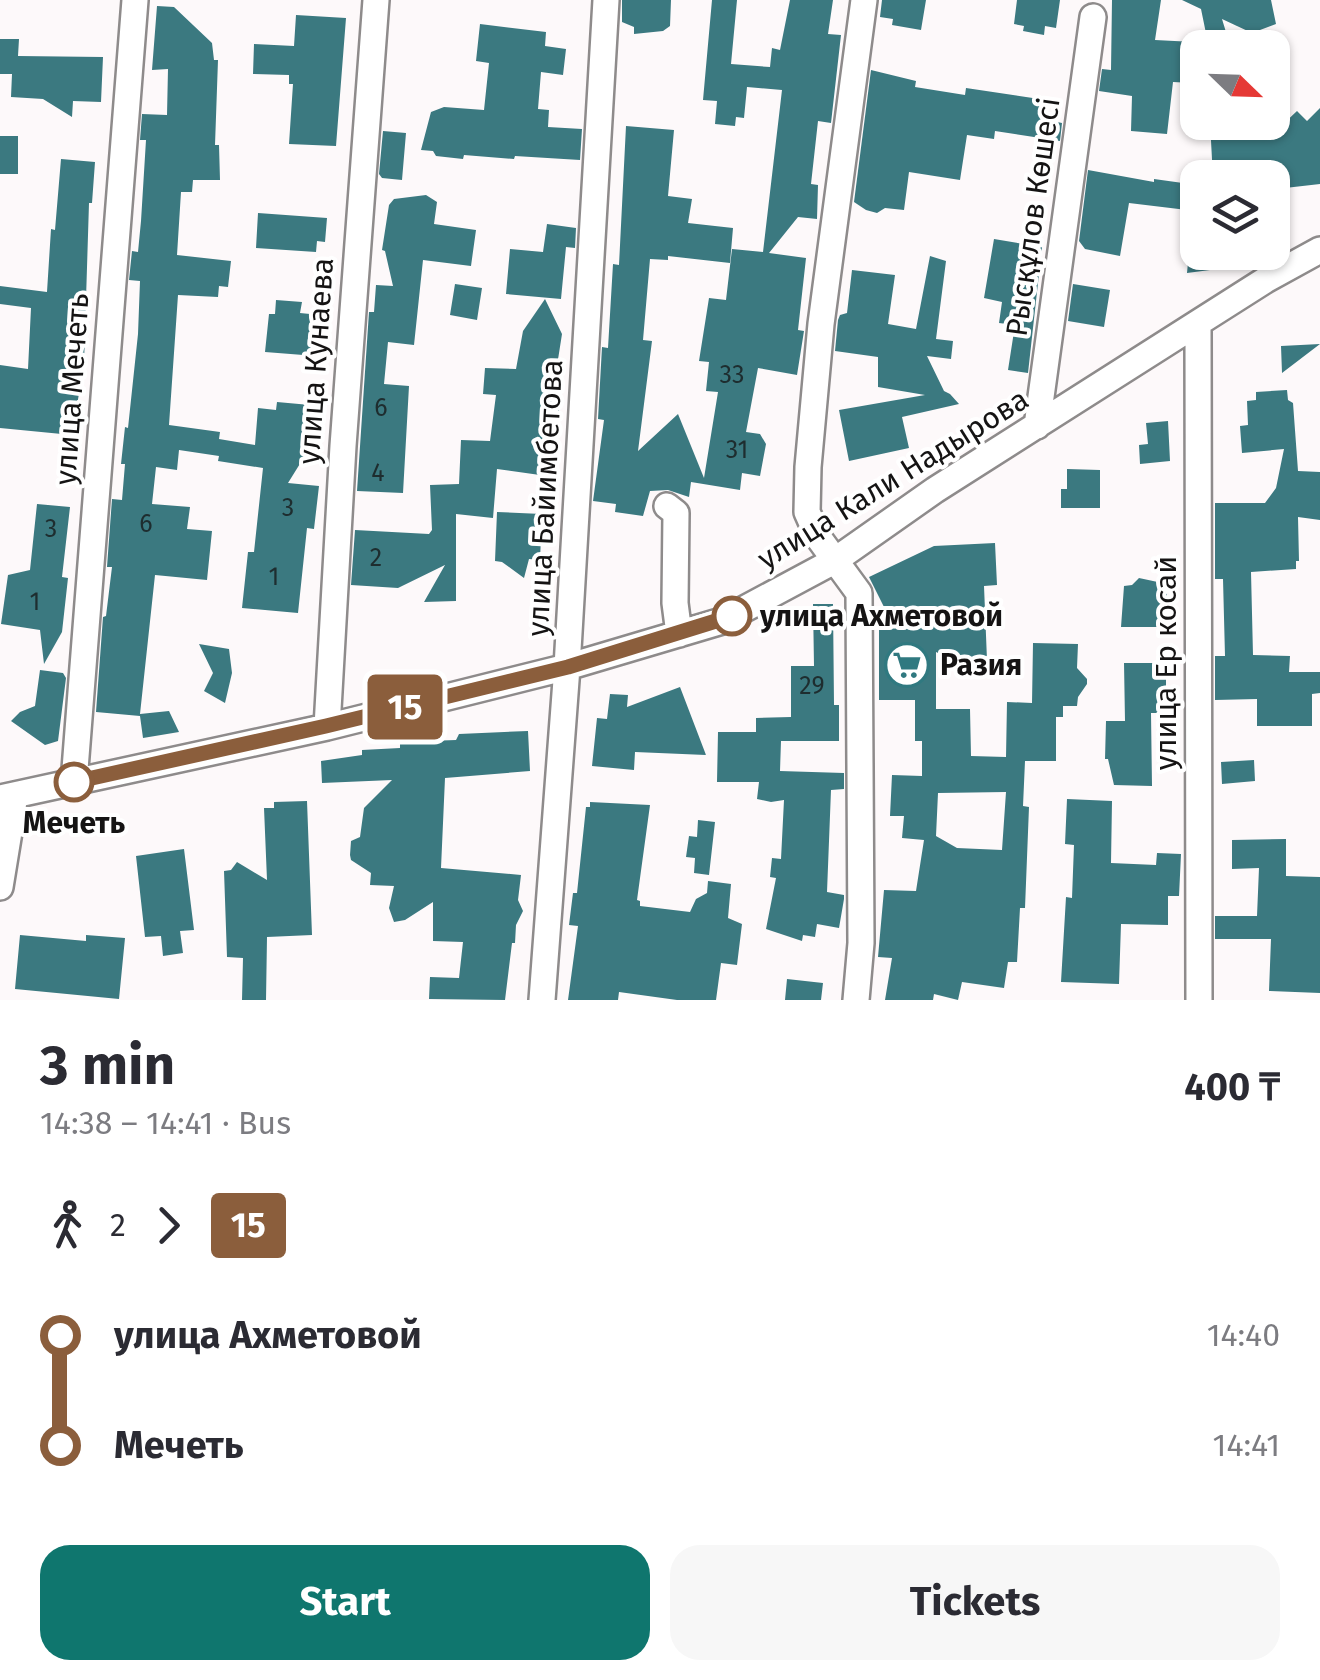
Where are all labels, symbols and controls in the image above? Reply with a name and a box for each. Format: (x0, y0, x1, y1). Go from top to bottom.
north arrow (1180, 30, 1290, 140)
map controls (1180, 30, 1290, 270)
street label: Рысқұлов Көшесі (998, 95, 1068, 339)
button: layers (1180, 160, 1290, 270)
street label: улица Кунаева (291, 256, 341, 466)
street label: улица Мечеть (47, 292, 97, 486)
street label: улица Байимбетова (520, 358, 570, 638)
house number: 33 (720, 360, 744, 390)
street label: улица Кали Надырова (751, 381, 1035, 577)
house number: 6 (374, 393, 388, 423)
house number: 31 (726, 435, 748, 465)
house number: 4 (371, 458, 385, 488)
house number: 3 (282, 493, 294, 523)
house number: 6 (139, 509, 153, 539)
house number: 3 (45, 514, 57, 544)
house number: 2 (370, 543, 382, 573)
street label: улица Ер косай (1148, 556, 1184, 770)
house number: 1 (269, 562, 279, 592)
house number: 1 (30, 587, 40, 617)
marker: улица Ахметовой (713, 597, 751, 635)
place label: улица Ахметовой (759, 598, 1003, 634)
supermarket icon: Разия (884, 642, 930, 688)
place label: Разия (940, 647, 1022, 683)
house number: 29 (799, 671, 825, 701)
line badge: 15 (360, 674, 450, 740)
text: 15 (387, 686, 423, 728)
marker: Мечеть (55, 763, 93, 801)
place label: Мечеть (23, 805, 125, 841)
text: 3 min (40, 1033, 175, 1099)
text: 400 ₸ (1184, 1064, 1280, 1110)
text: 14:38 – 14:41 · Bus (40, 1104, 291, 1142)
icon: walk (40, 1198, 95, 1253)
icon: forward (141, 1198, 196, 1253)
text: 15 (231, 1204, 266, 1246)
text: 2 (110, 1206, 126, 1244)
text: улица Ахметовой (114, 1312, 422, 1358)
text: 14:40 (1207, 1316, 1280, 1354)
text: Мечеть (114, 1422, 244, 1468)
text: 14:41 (1213, 1426, 1280, 1464)
button: Start (40, 1545, 650, 1660)
button: Tickets (670, 1545, 1280, 1660)

